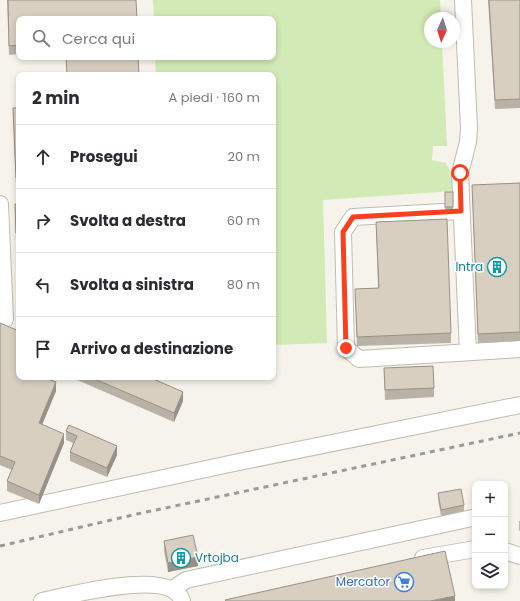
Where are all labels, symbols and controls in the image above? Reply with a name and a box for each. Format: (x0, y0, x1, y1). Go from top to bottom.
north arrow (424, 12, 460, 48)
search box (16, 16, 276, 60)
icon: search (30, 27, 52, 49)
text: Cerca qui (62, 28, 135, 49)
text: 2 min (32, 86, 80, 110)
text: A piedi · 160 m (169, 88, 260, 107)
icon: ahead (32, 146, 54, 168)
text: Prosegui (70, 146, 138, 167)
text: 20 m (227, 147, 260, 166)
route start (451, 164, 469, 182)
icon: right (32, 210, 54, 232)
text: Svolta a destra (70, 210, 186, 231)
text: 60 m (227, 211, 260, 230)
building icon: Intra (486, 256, 508, 278)
place label: Intra (455, 258, 483, 275)
icon: left (32, 274, 54, 296)
text: Svolta a sinistra (70, 274, 194, 295)
text: 80 m (227, 275, 260, 294)
icon: arrive (32, 338, 54, 360)
text: Arrivo a destinazione (70, 338, 233, 359)
route end (337, 339, 355, 357)
map controls (472, 481, 508, 589)
button: + (472, 481, 508, 517)
button: − (472, 517, 508, 553)
building icon: Vrtojba (170, 547, 192, 569)
place label: Vrtojba (195, 549, 239, 566)
button: layers (472, 553, 508, 589)
supermarket icon: Mercator (393, 571, 415, 593)
place label: Mercator (336, 573, 391, 590)

